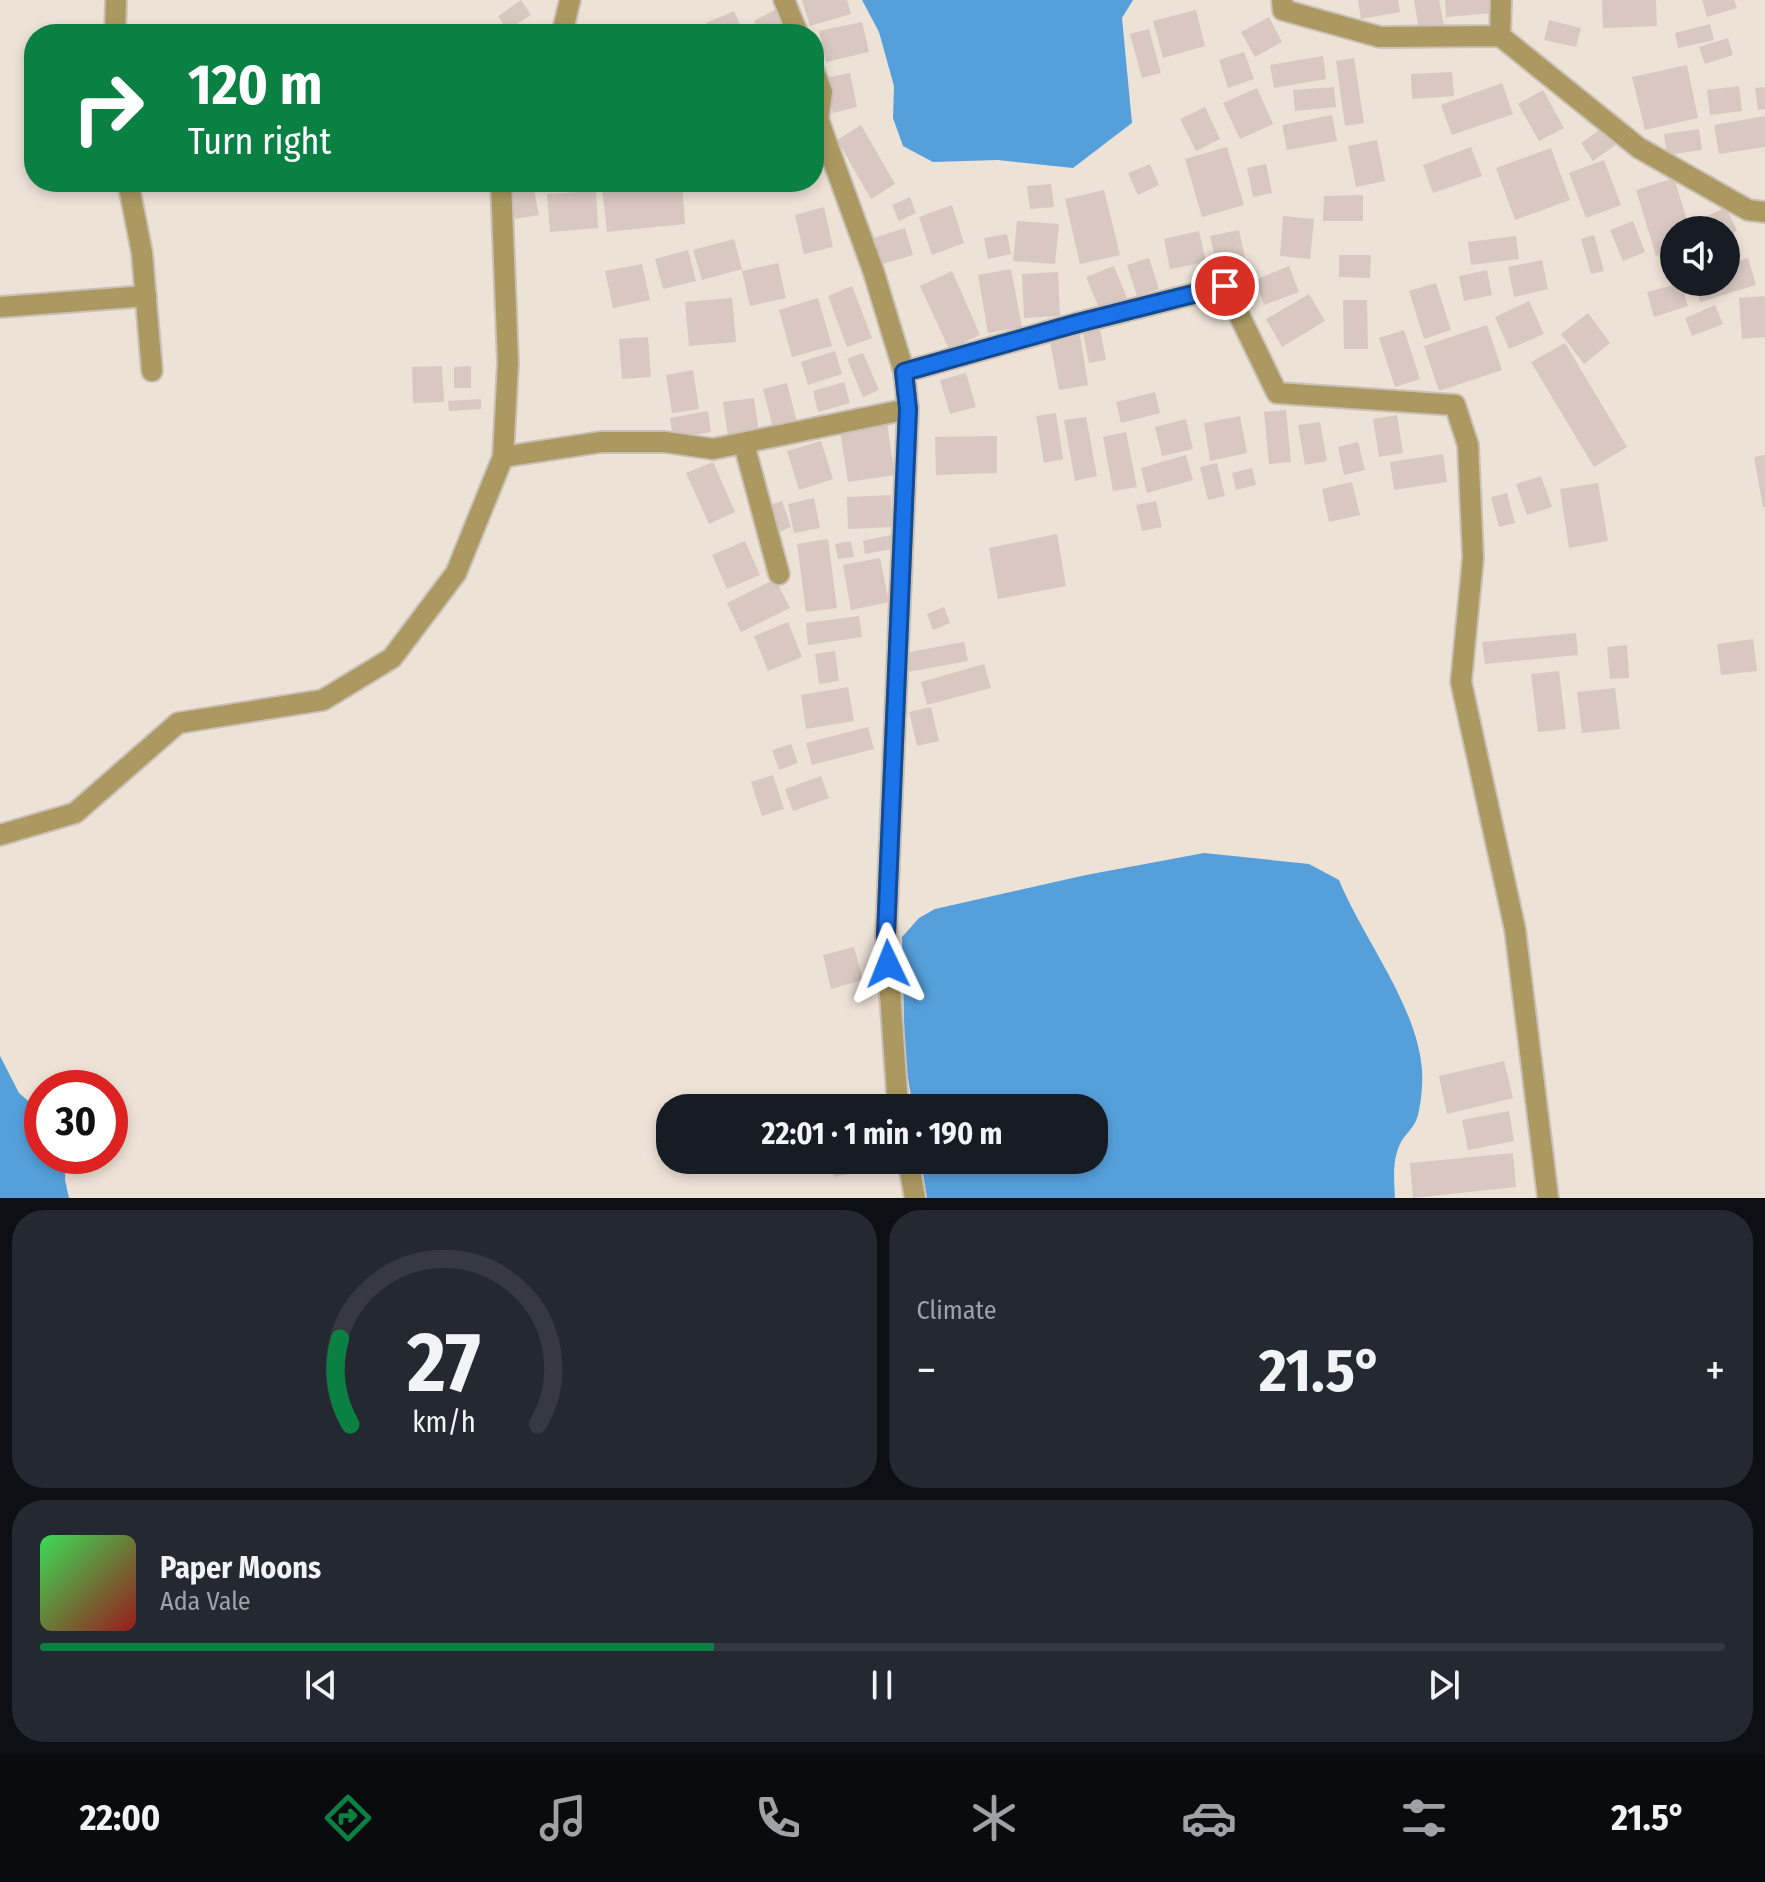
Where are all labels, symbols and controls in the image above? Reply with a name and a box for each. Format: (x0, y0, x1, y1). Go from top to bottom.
text: 120 m (188, 52, 323, 119)
icon: right (56, 56, 160, 160)
text: Turn right (188, 120, 331, 164)
map controls (1660, 216, 1740, 296)
button: sound (1660, 216, 1740, 296)
pin (1191, 252, 1259, 320)
icon: arrive (1203, 264, 1247, 308)
position arrow (846, 922, 930, 1006)
speed limit sign: 30 (24, 1070, 128, 1174)
text: 22:01 · 1 min · 190 m (762, 1116, 1002, 1152)
text: Climate (917, 1295, 997, 1326)
text: 27 (406, 1313, 481, 1413)
text: 21.5° (1259, 1335, 1382, 1407)
text: − (917, 1344, 936, 1397)
text: + (1705, 1344, 1725, 1397)
text: km/h (412, 1405, 476, 1440)
text: Paper Moons (160, 1550, 321, 1586)
text: Ada Vale (160, 1586, 251, 1617)
icon: previous (299, 1663, 343, 1707)
icon: pause (860, 1663, 904, 1707)
icon: next (1422, 1663, 1466, 1707)
icon: directions (320, 1790, 376, 1846)
icon: music (535, 1790, 591, 1846)
icon: phone (750, 1790, 806, 1846)
icon: climate (966, 1790, 1022, 1846)
icon: car (1181, 1790, 1237, 1846)
icon: filters (1396, 1790, 1452, 1846)
text: 22:00 (80, 1796, 161, 1840)
text: 21.5° (1611, 1796, 1685, 1840)

